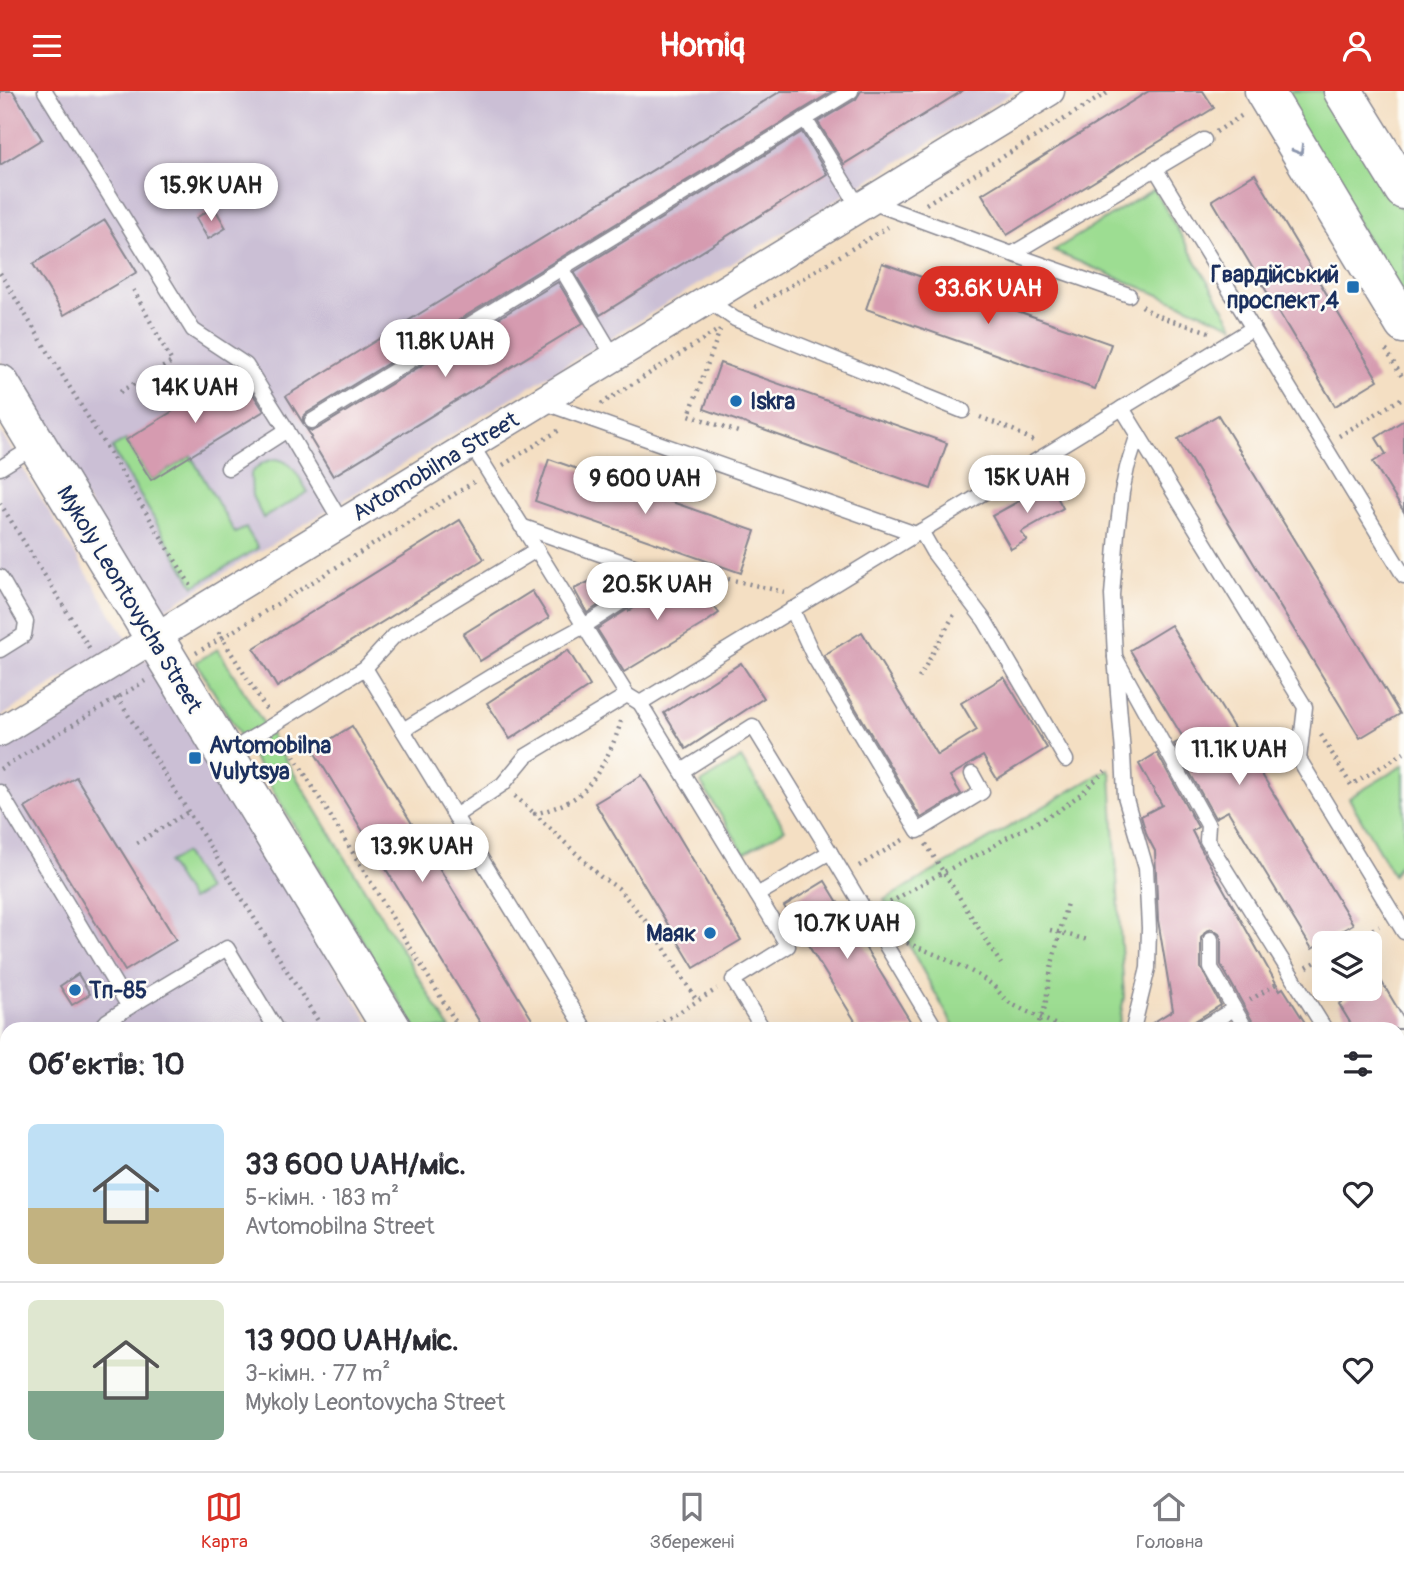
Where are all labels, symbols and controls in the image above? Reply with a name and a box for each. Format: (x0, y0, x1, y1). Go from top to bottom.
text: Homiq (659, 26, 745, 66)
icon: menu (28, 27, 66, 65)
icon: person (1338, 27, 1376, 65)
one-way arrow (1291, 142, 1304, 155)
pin: 15.9K UAH (131, 163, 291, 223)
text: 15.9K UAH (160, 171, 262, 200)
place label: Гвардійський проспект,4 (1211, 260, 1340, 315)
pin: 33.6K UAH (908, 267, 1068, 326)
text: 33.6K UAH (934, 274, 1042, 303)
marker: Гвардійський проспект,4 (1345, 279, 1361, 295)
pin: 11.8K UAH (365, 320, 525, 379)
text: 11.8K UAH (396, 327, 494, 356)
pin: 14K UAH (130, 365, 260, 425)
text: 14K UAH (152, 373, 238, 402)
place label: Iskra (750, 387, 796, 416)
marker: Iskra (728, 393, 744, 409)
street label: Avtomobilna Street (347, 405, 525, 528)
pin: 15K UAH (962, 455, 1092, 515)
pin: 9 600 UAH (565, 457, 725, 516)
text: 15K UAH (984, 463, 1070, 492)
text: 9 600 UAH (589, 464, 701, 493)
street label: Mykoly Leontovycha Street (50, 480, 209, 719)
pin: 20.5K UAH (577, 563, 737, 622)
text: 20.5K UAH (602, 570, 712, 599)
pin: 11.1K UAH (1159, 727, 1319, 787)
place label: Avtomobilna Vulytsya (209, 731, 331, 786)
text: 11.1K UAH (1191, 735, 1287, 764)
marker: Avtomobilna Vulytsya (187, 750, 203, 766)
pin: 13.9K UAH (342, 825, 502, 884)
text: 13.9K UAH (371, 832, 473, 861)
pin: 10.7K UAH (767, 901, 927, 961)
text: 10.7K UAH (794, 909, 900, 938)
place label: Маяк (646, 919, 696, 948)
marker: Маяк (702, 925, 718, 941)
map controls (1312, 931, 1382, 1001)
button: layers (1312, 931, 1382, 1001)
place label: Тп-85 (88, 976, 147, 1005)
marker: Тп-85 (67, 982, 83, 998)
icon: filters (1339, 1045, 1377, 1083)
text: Об’єктів: 10 (28, 1046, 185, 1083)
text: 33 600 UAH/міс. (245, 1146, 466, 1183)
icon: home (84, 1152, 168, 1236)
icon: heart (1339, 1175, 1377, 1213)
text: 5-кімн. · 183 m² (245, 1183, 399, 1212)
text: Avtomobilna Street (245, 1212, 435, 1241)
text: 13 900 UAH/міс. (245, 1322, 459, 1359)
icon: home (84, 1328, 168, 1412)
icon: heart (1339, 1351, 1377, 1389)
text: 3-кімн. · 77 m² (245, 1359, 390, 1388)
text: Mykoly Leontovycha Street (245, 1388, 505, 1417)
tab: Карта (201, 1488, 248, 1554)
tab: Збережені (650, 1488, 734, 1554)
tab: Головна (1136, 1488, 1203, 1554)

